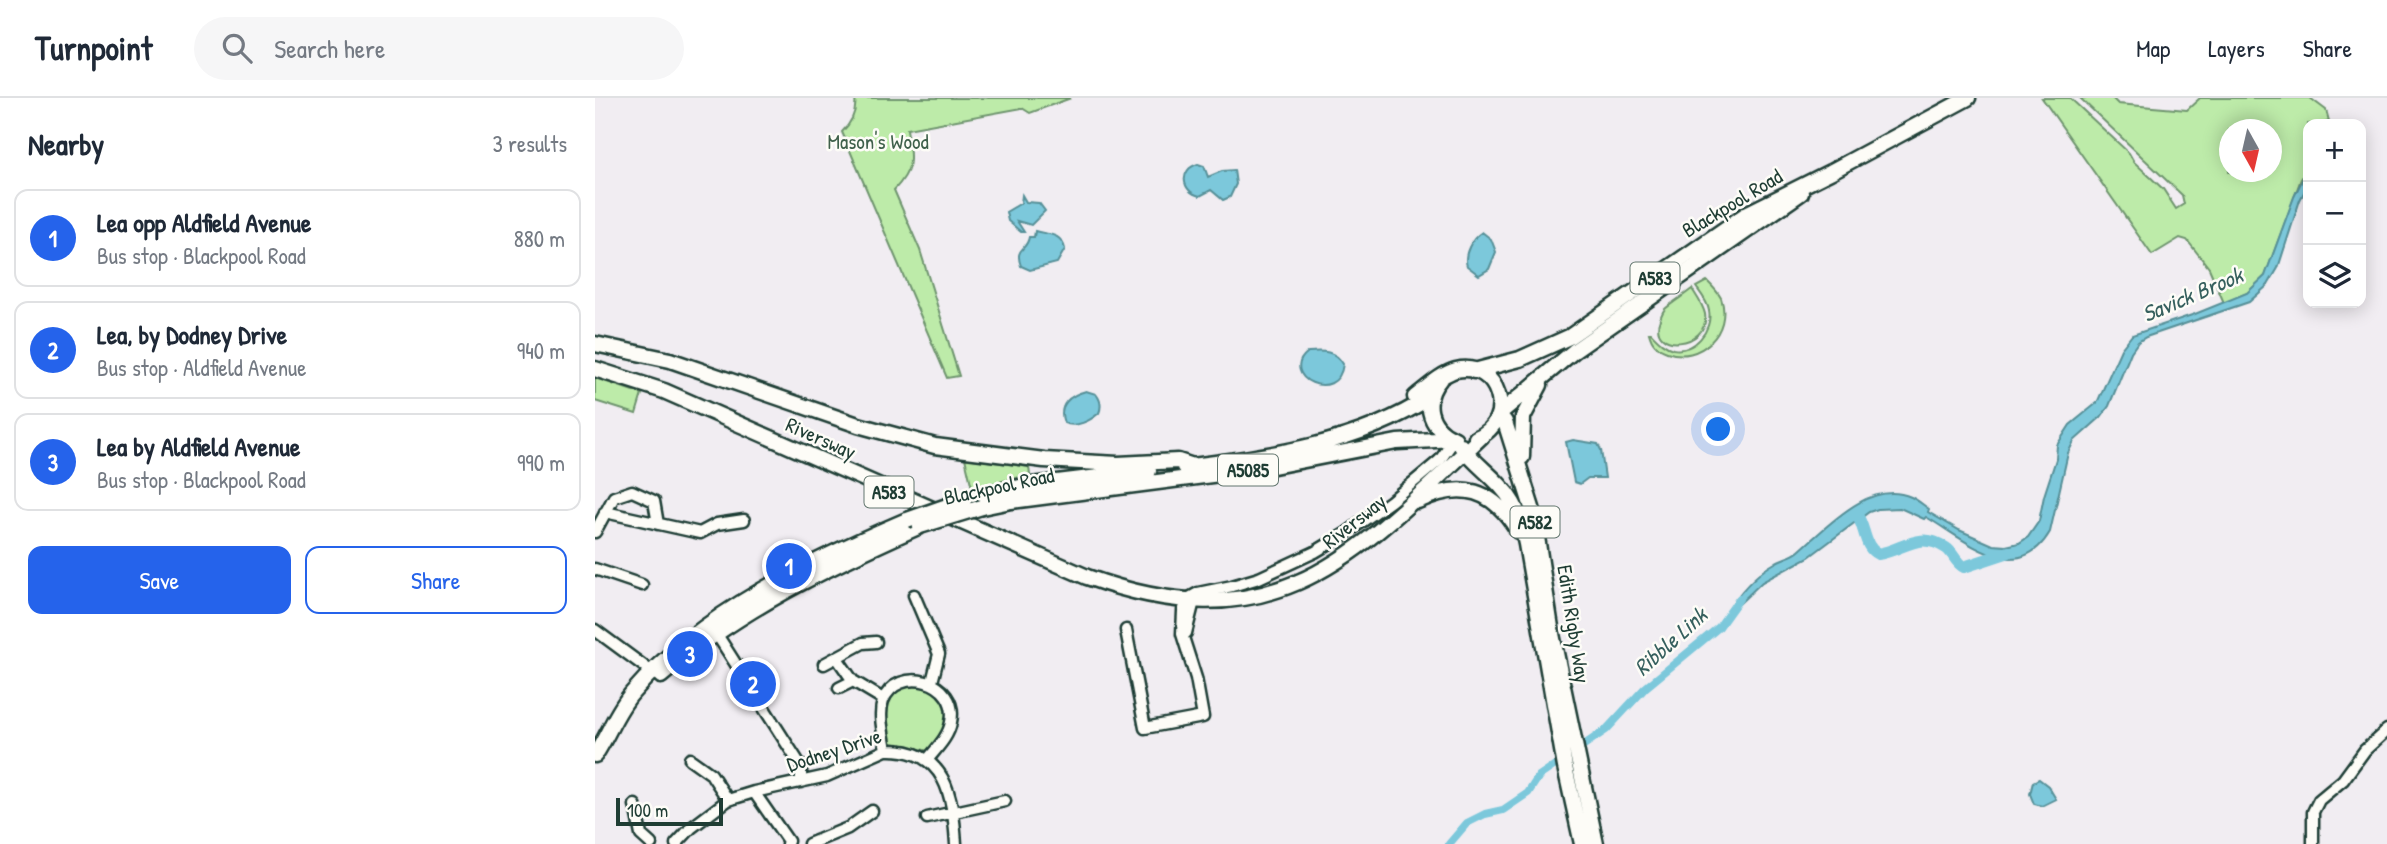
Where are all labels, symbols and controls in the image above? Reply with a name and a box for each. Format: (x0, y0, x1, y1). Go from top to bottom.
search box (194, 17, 684, 80)
text: Turnpoint (35, 26, 152, 70)
icon: search (218, 29, 256, 67)
text: Search here (274, 31, 385, 66)
text: Map (2136, 32, 2170, 64)
text: Layers (2208, 32, 2265, 64)
text: Share (2303, 32, 2352, 64)
north arrow (2219, 119, 2282, 182)
map controls (2303, 119, 2366, 308)
button: + (2303, 119, 2366, 182)
text: Nearby (28, 124, 104, 164)
park label: Mason's Wood (827, 127, 929, 156)
text: 3 results (492, 128, 567, 159)
street label: Blackpool Road (1676, 162, 1788, 244)
button: − (2303, 182, 2366, 245)
text: Lea opp Aldfield Avenue (97, 205, 311, 240)
text: 1 (49, 223, 57, 254)
text: 880 m (514, 223, 565, 254)
text: Bus stop · Blackpool Road (97, 240, 306, 271)
button: layers (2303, 245, 2366, 308)
water label: Savick Brook (2137, 258, 2249, 329)
road number: A583 (1631, 262, 1679, 294)
text: Lea, by Dodney Drive (97, 317, 287, 352)
text: 2 (48, 335, 58, 366)
text: 940 m (517, 335, 565, 366)
text: Bus stop · Aldfield Avenue (97, 352, 306, 383)
street label: Riversway (781, 410, 861, 466)
your location (1701, 412, 1735, 446)
text: Lea by Aldfield Avenue (97, 429, 300, 464)
text: 3 (48, 447, 58, 478)
text: 990 m (517, 447, 565, 478)
road number: A5085 (1218, 454, 1278, 486)
street label: Blackpool Road (941, 460, 1057, 512)
text: Bus stop · Blackpool Road (97, 464, 306, 495)
road number: A583 (865, 476, 913, 508)
street label: Riversway (1316, 487, 1392, 555)
road number: A582 (1511, 506, 1559, 538)
pin: 1 (766, 540, 812, 592)
button: Save (28, 546, 291, 614)
button: Share (305, 546, 567, 614)
street label: Edith Rigby Way (1550, 563, 1598, 685)
water label: Ribble Link (1627, 598, 1715, 682)
pin: 3 (667, 628, 713, 680)
pin: 2 (730, 658, 776, 710)
street label: Dodney Drive (783, 721, 885, 779)
scale bar (616, 795, 723, 827)
text: 100 m (627, 797, 668, 823)

